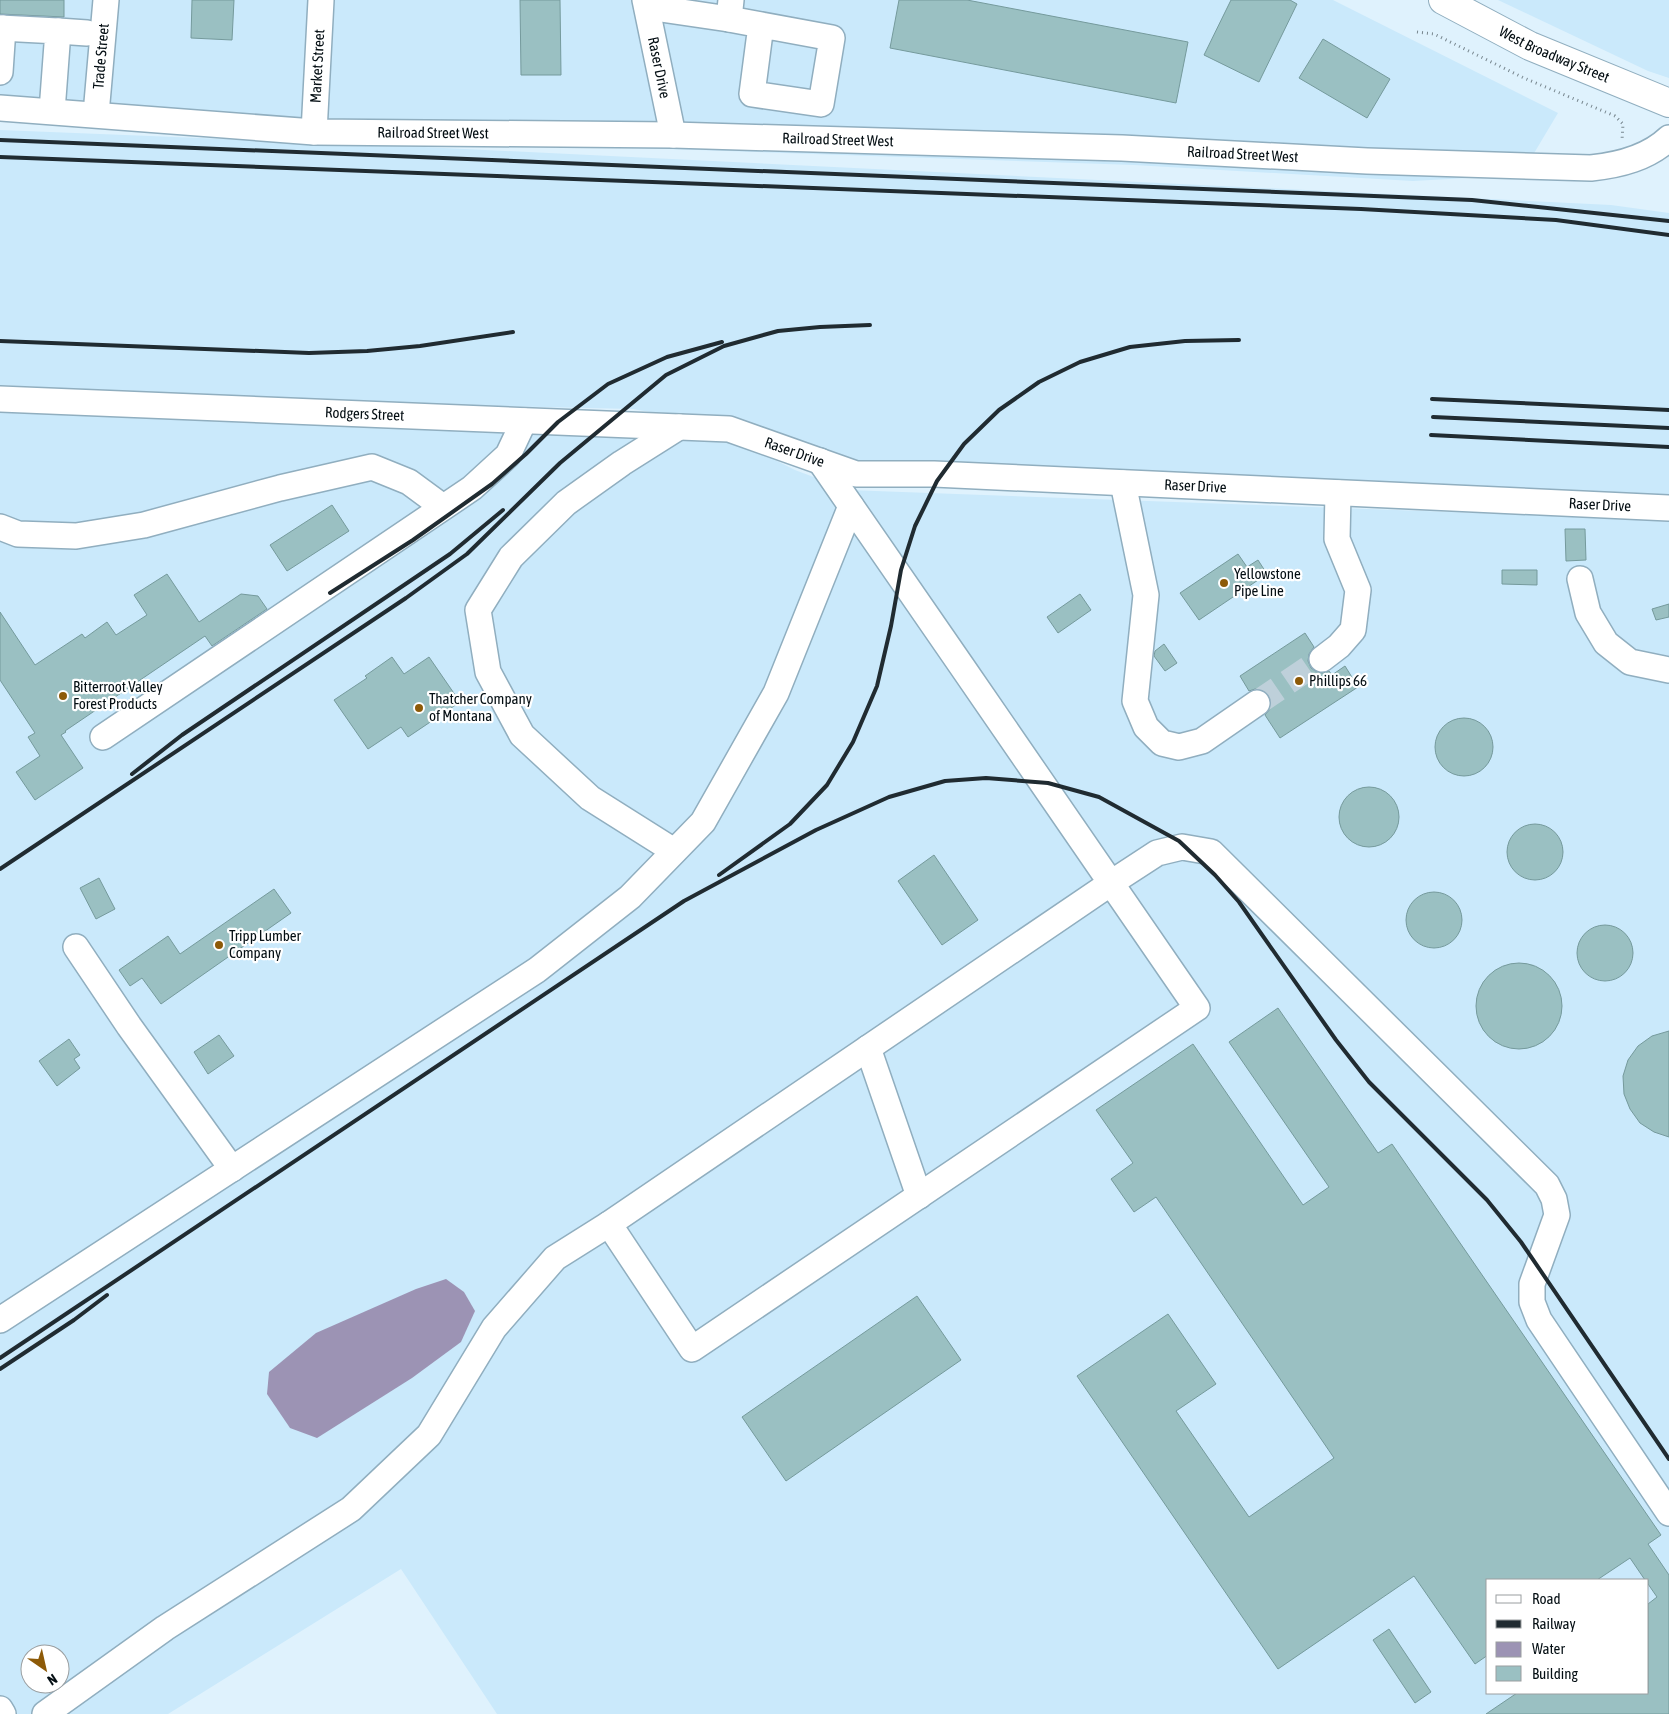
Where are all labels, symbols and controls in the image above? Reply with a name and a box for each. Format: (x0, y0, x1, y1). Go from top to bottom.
street label: West Broadway Street (1496, 22, 1612, 86)
street label: Trade Street (89, 23, 112, 90)
street label: Market Street (307, 29, 327, 103)
street label: Raser Drive (645, 35, 674, 100)
street label: Railroad Street West (377, 124, 489, 141)
street label: Railroad Street West (782, 129, 894, 149)
street label: Railroad Street West (1187, 142, 1299, 165)
street label: Rodgers Street (325, 403, 405, 424)
street label: Raser Drive (762, 433, 827, 470)
street label: Raser Drive (1164, 476, 1227, 496)
street label: Raser Drive (1568, 494, 1632, 514)
place label: Yellowstone Pipe Line (1234, 565, 1301, 599)
marker: Yellowstone Pipe Line (1218, 577, 1230, 589)
place label: Phillips 66 (1309, 672, 1367, 689)
marker: Phillips 66 (1293, 675, 1305, 687)
place label: Bitterroot Valley Forest Products (73, 678, 163, 712)
marker: Bitterroot Valley Forest Products (57, 690, 69, 702)
place label: Thatcher Company of Montana (429, 690, 532, 724)
marker: Thatcher Company of Montana (413, 702, 425, 714)
place label: Tripp Lumber Company (229, 927, 302, 961)
marker: Tripp Lumber Company (213, 939, 225, 951)
legend (1486, 1579, 1649, 1694)
text: Road (1532, 1590, 1561, 1607)
text: Railway (1532, 1615, 1576, 1632)
text: Water (1532, 1640, 1565, 1657)
north arrow (20, 1644, 70, 1694)
text: Building (1532, 1665, 1578, 1682)
text: N (44, 1671, 60, 1689)

